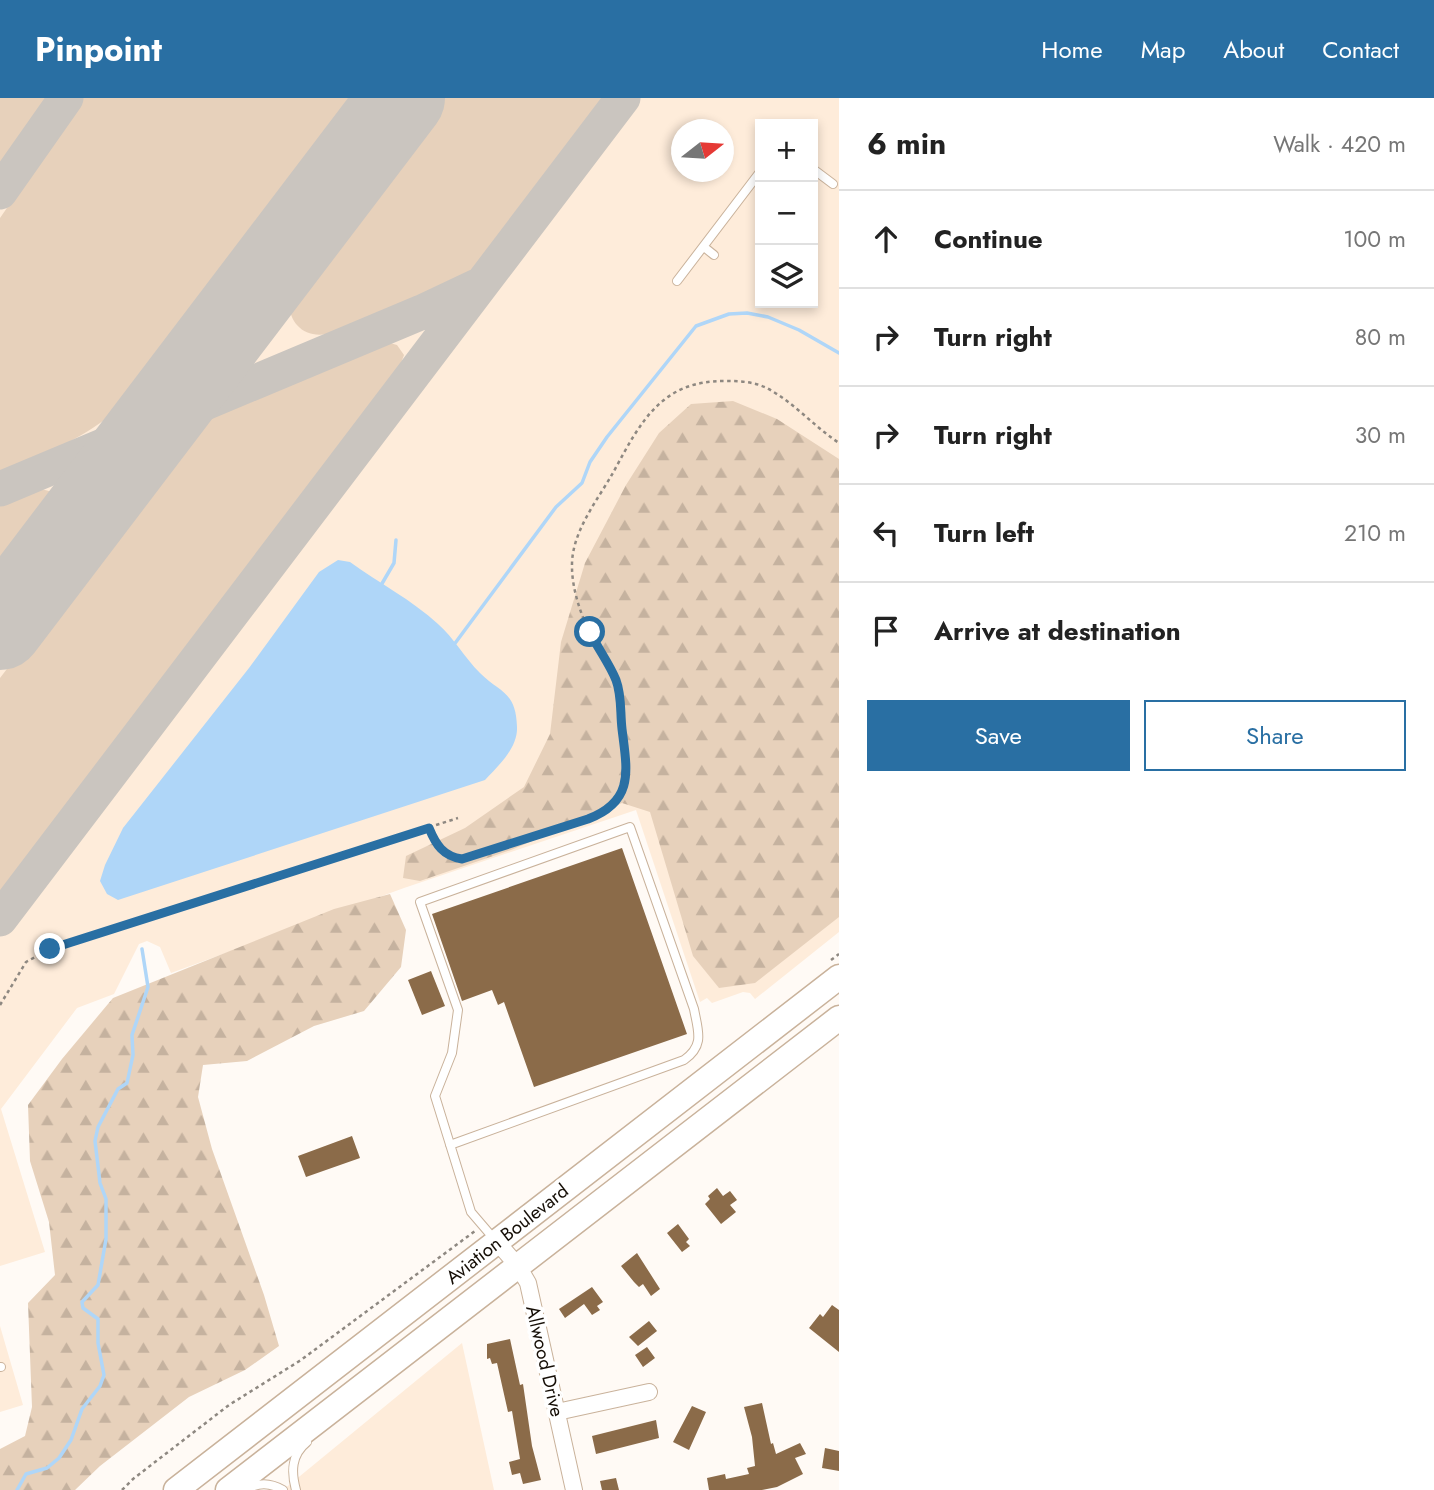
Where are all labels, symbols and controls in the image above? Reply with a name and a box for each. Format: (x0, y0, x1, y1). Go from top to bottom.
text: Pinpoint (35, 26, 162, 73)
text: Home (1041, 32, 1103, 67)
text: Map (1141, 32, 1185, 67)
text: About (1223, 32, 1284, 67)
text: Contact (1322, 32, 1399, 67)
north arrow (671, 119, 734, 182)
map controls (755, 119, 818, 308)
button: + (755, 119, 818, 182)
text: 6 min (867, 122, 946, 165)
text: Walk · 420 m (1273, 127, 1406, 161)
button: − (755, 182, 818, 245)
icon: ahead (867, 220, 905, 258)
text: Continue (934, 220, 1043, 258)
text: 100 m (1343, 222, 1406, 256)
button: layers (755, 245, 818, 308)
icon: right (867, 318, 905, 356)
text: Turn right (934, 318, 1052, 356)
text: 80 m (1355, 320, 1406, 354)
icon: right (867, 416, 905, 454)
text: Turn right (934, 416, 1052, 454)
text: 30 m (1355, 418, 1406, 452)
icon: left (867, 514, 905, 552)
text: Turn left (934, 514, 1034, 552)
text: 210 m (1344, 516, 1406, 550)
icon: arrive (867, 612, 905, 650)
text: Arrive at destination (934, 612, 1181, 650)
route start (574, 616, 605, 647)
button: Save (867, 700, 1130, 771)
button: Share (1144, 700, 1406, 771)
route end (34, 933, 65, 964)
street label: Aviation Boulevard (440, 1177, 574, 1291)
street label: Allwood Drive (519, 1303, 571, 1420)

